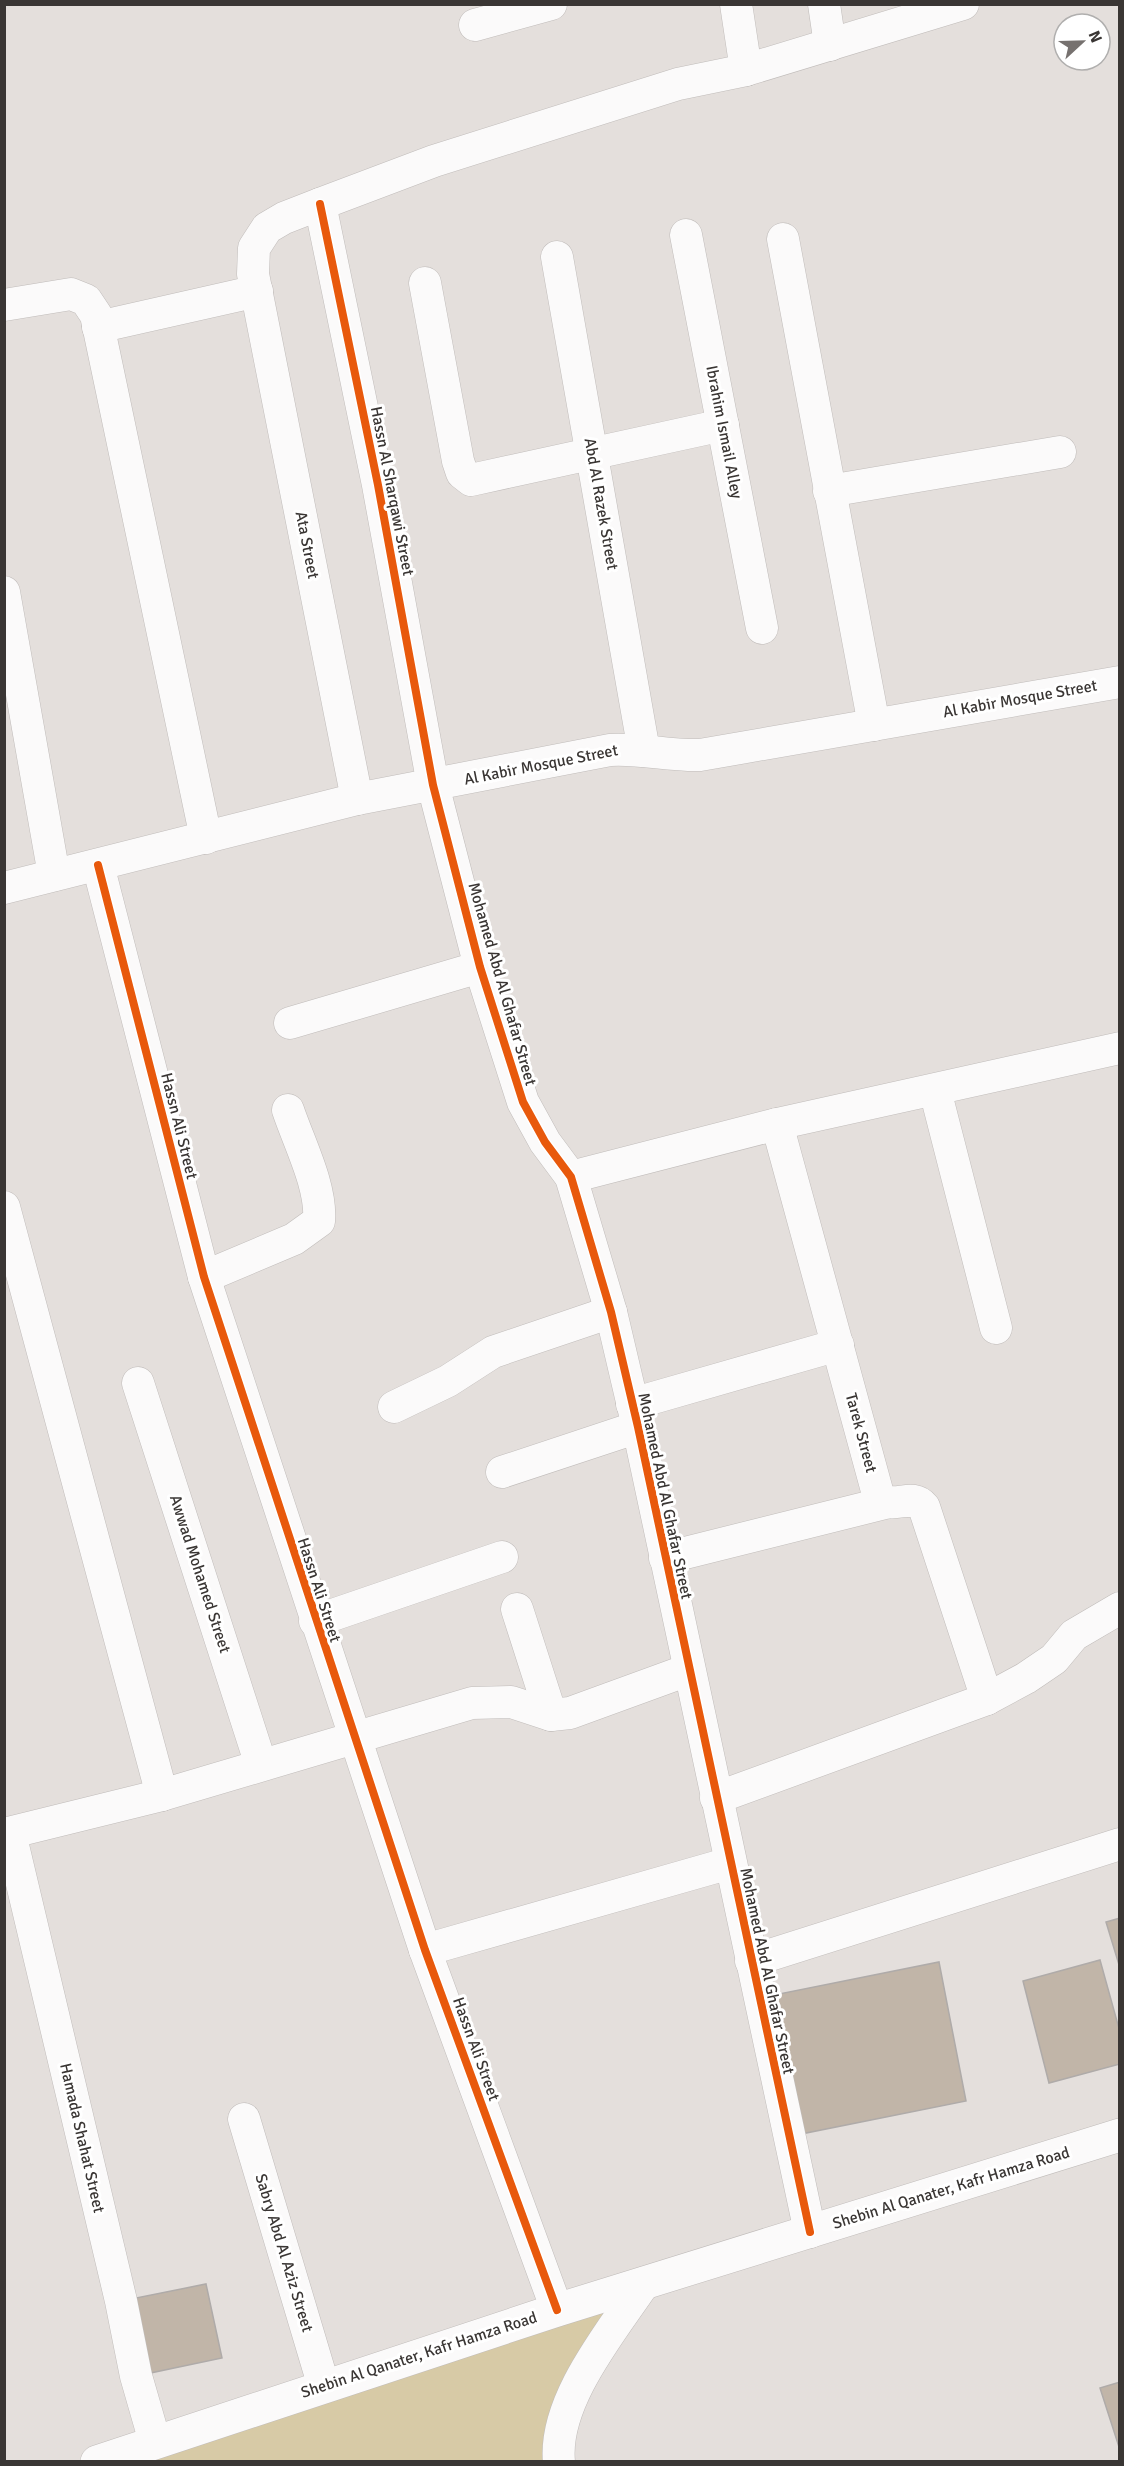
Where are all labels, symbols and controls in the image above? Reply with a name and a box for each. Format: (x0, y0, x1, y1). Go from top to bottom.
north arrow (1052, 12, 1112, 72)
text: N (1084, 28, 1106, 46)
street label: Ibrahim Ismail Alley (701, 364, 747, 501)
street label: Hassn Al Sharqawi Street (366, 405, 418, 578)
street label: Abd Al Razek Street (580, 436, 623, 572)
street label: Ata Street (291, 510, 323, 581)
street label: Al Kabir Mosque Street (941, 676, 1099, 722)
street label: Al Kabir Mosque Street (462, 740, 620, 790)
street label: Mohamed Abd Al Ghafar Street (463, 880, 541, 1088)
street label: Hassn Ali Street (156, 1071, 202, 1182)
street label: Mohamed Abd Al Ghafar Street (633, 1391, 697, 1601)
street label: Tarek Street (841, 1391, 881, 1475)
street label: Awwad Mohamed Street (165, 1492, 235, 1656)
street label: Hassn Ali Street (293, 1535, 345, 1645)
street label: Mohamed Abd Al Ghafar Street (735, 1866, 799, 2076)
street label: Hassn Ali Street (448, 1994, 504, 2104)
street label: Hamada Shahat Street (55, 2061, 109, 2215)
street label: Shebin Al Qanater, Kafr Hamza Road (830, 2142, 1072, 2234)
street label: Sabry Abd Al Aziz Street (250, 2171, 318, 2335)
street label: Shebin Al Qanater, Kafr Hamza Road (298, 2307, 540, 2403)

